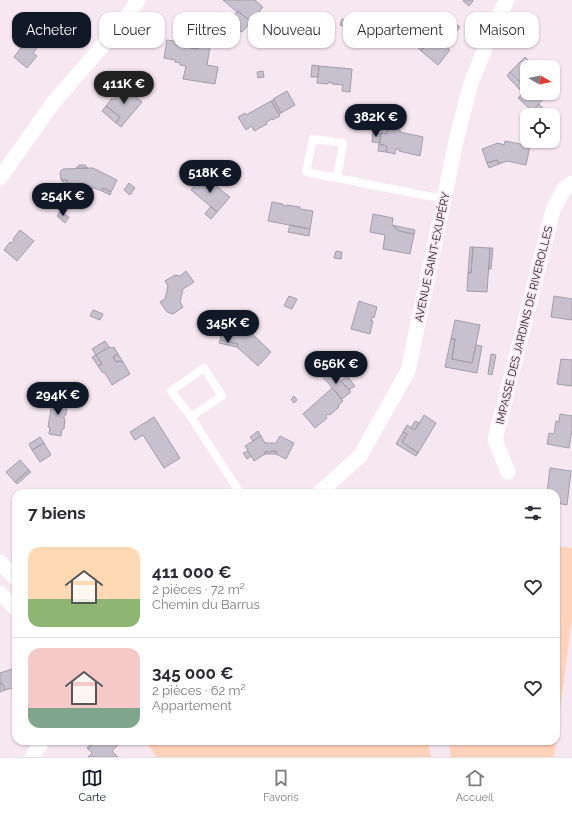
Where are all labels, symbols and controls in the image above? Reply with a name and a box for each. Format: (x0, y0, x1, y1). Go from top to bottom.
chip: Acheter (12, 12, 91, 48)
chip: Louer (99, 12, 165, 48)
chip: Filtres (173, 12, 240, 48)
chip: Nouveau (248, 12, 335, 48)
chip: Appartement (343, 12, 457, 48)
chip: Maison (465, 12, 539, 48)
north arrow (520, 60, 560, 100)
map controls (520, 60, 560, 148)
pin: 411K € (91, 71, 157, 105)
text: 411K € (103, 76, 145, 91)
pin: 382K € (343, 104, 409, 138)
button: locate (520, 108, 560, 148)
text: 382K € (354, 109, 398, 124)
pin: 518K € (177, 160, 243, 194)
text: 518K € (188, 165, 232, 180)
pin: 254K € (30, 183, 96, 217)
text: 254K € (41, 188, 85, 203)
street label: AVENUE SAINT-EXUPÉRY (411, 191, 453, 323)
street label: IMPASSE DES JARDINS DE RIVEROLLES (494, 224, 556, 426)
pin: 345K € (195, 310, 261, 344)
text: 345K € (206, 315, 250, 330)
pin: 656K € (303, 351, 369, 385)
text: 656K € (313, 356, 359, 371)
pin: 294K € (25, 382, 91, 416)
text: 294K € (36, 387, 80, 402)
icon: filters (522, 502, 544, 524)
text: 7 biens (28, 503, 86, 523)
text: 411 000 € (152, 562, 232, 582)
icon: home (60, 563, 108, 611)
icon: heart (522, 576, 544, 598)
text: 2 pièces · 72 m² (152, 582, 245, 597)
text: Chemin du Barrus (152, 597, 260, 612)
text: 345 000 € (152, 663, 234, 683)
icon: home (60, 664, 108, 712)
icon: heart (522, 677, 544, 699)
text: 2 pièces · 62 m² (152, 683, 246, 698)
text: Appartement (152, 698, 232, 713)
tab: Carte (79, 767, 106, 804)
tab: Favoris (263, 767, 299, 804)
tab: Accueil (456, 767, 493, 804)

